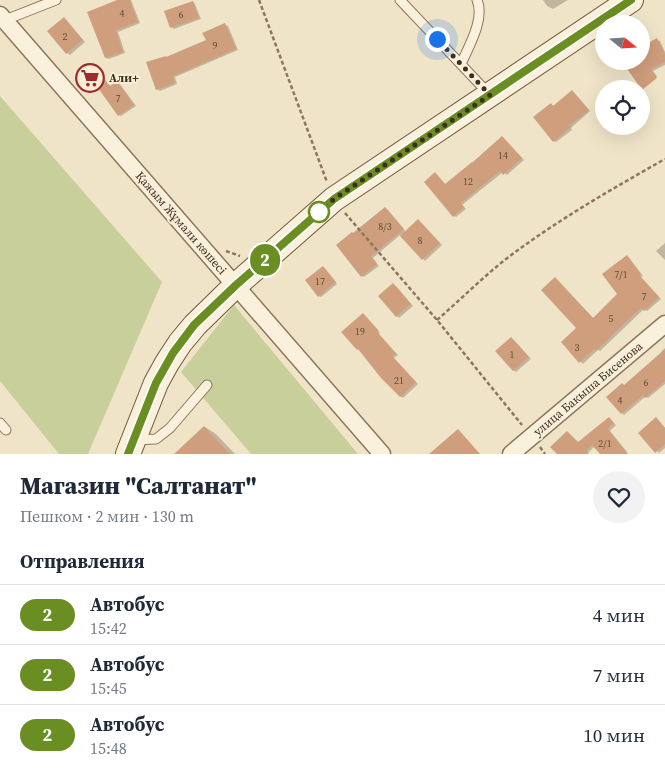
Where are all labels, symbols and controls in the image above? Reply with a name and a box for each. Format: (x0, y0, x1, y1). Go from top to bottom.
house number: 4 (120, 7, 125, 20)
house number: 6 (179, 8, 184, 21)
north arrow (595, 15, 650, 70)
map controls (595, 15, 650, 135)
your location (425, 27, 450, 52)
house number: 2 (63, 30, 68, 43)
house number: 9 (213, 39, 218, 52)
supermarket icon: Али+ (75, 63, 105, 93)
place label: Али+ (109, 70, 139, 86)
button: locate (595, 80, 650, 135)
house number: 7 (116, 92, 121, 105)
house number: 14 (498, 149, 508, 162)
street label: Қажым Жұмали көшесі (132, 168, 230, 278)
house number: 12 (463, 175, 473, 188)
unlabelled marker (308, 201, 330, 223)
house number: 8/3 (378, 220, 392, 233)
house number: 8 (418, 234, 423, 247)
line badge: 2 (249, 244, 281, 276)
text: 2 (260, 247, 270, 272)
house number: 7/1 (614, 268, 628, 281)
house number: 17 (315, 275, 325, 288)
house number: 7 (642, 290, 647, 303)
house number: 5 (609, 312, 614, 325)
house number: 19 (355, 325, 365, 338)
street label: улица Бакыша Бисенова (530, 338, 647, 440)
house number: 3 (575, 341, 580, 354)
house number: 1 (510, 348, 515, 361)
house number: 21 (394, 374, 404, 387)
house number: 6 (644, 376, 649, 389)
house number: 4 (618, 394, 623, 407)
house number: 2/1 (598, 437, 612, 450)
text: Магазин "Салтанат" (20, 469, 257, 502)
button: heart (593, 471, 645, 523)
text: Пешком · 2 мин · 130 m (20, 505, 194, 527)
text: Отправления (20, 548, 145, 574)
text: Автобус (90, 591, 165, 617)
text: 2 (43, 602, 52, 627)
text: 4 мин (593, 602, 645, 628)
text: 15:42 (90, 617, 127, 639)
text: Автобус (90, 651, 165, 677)
text: 2 (43, 662, 52, 687)
text: 7 мин (593, 662, 645, 688)
text: 15:45 (90, 677, 127, 699)
text: Автобус (90, 711, 165, 737)
text: 2 (43, 722, 52, 747)
text: 10 мин (583, 722, 645, 748)
text: 15:48 (90, 737, 127, 759)

